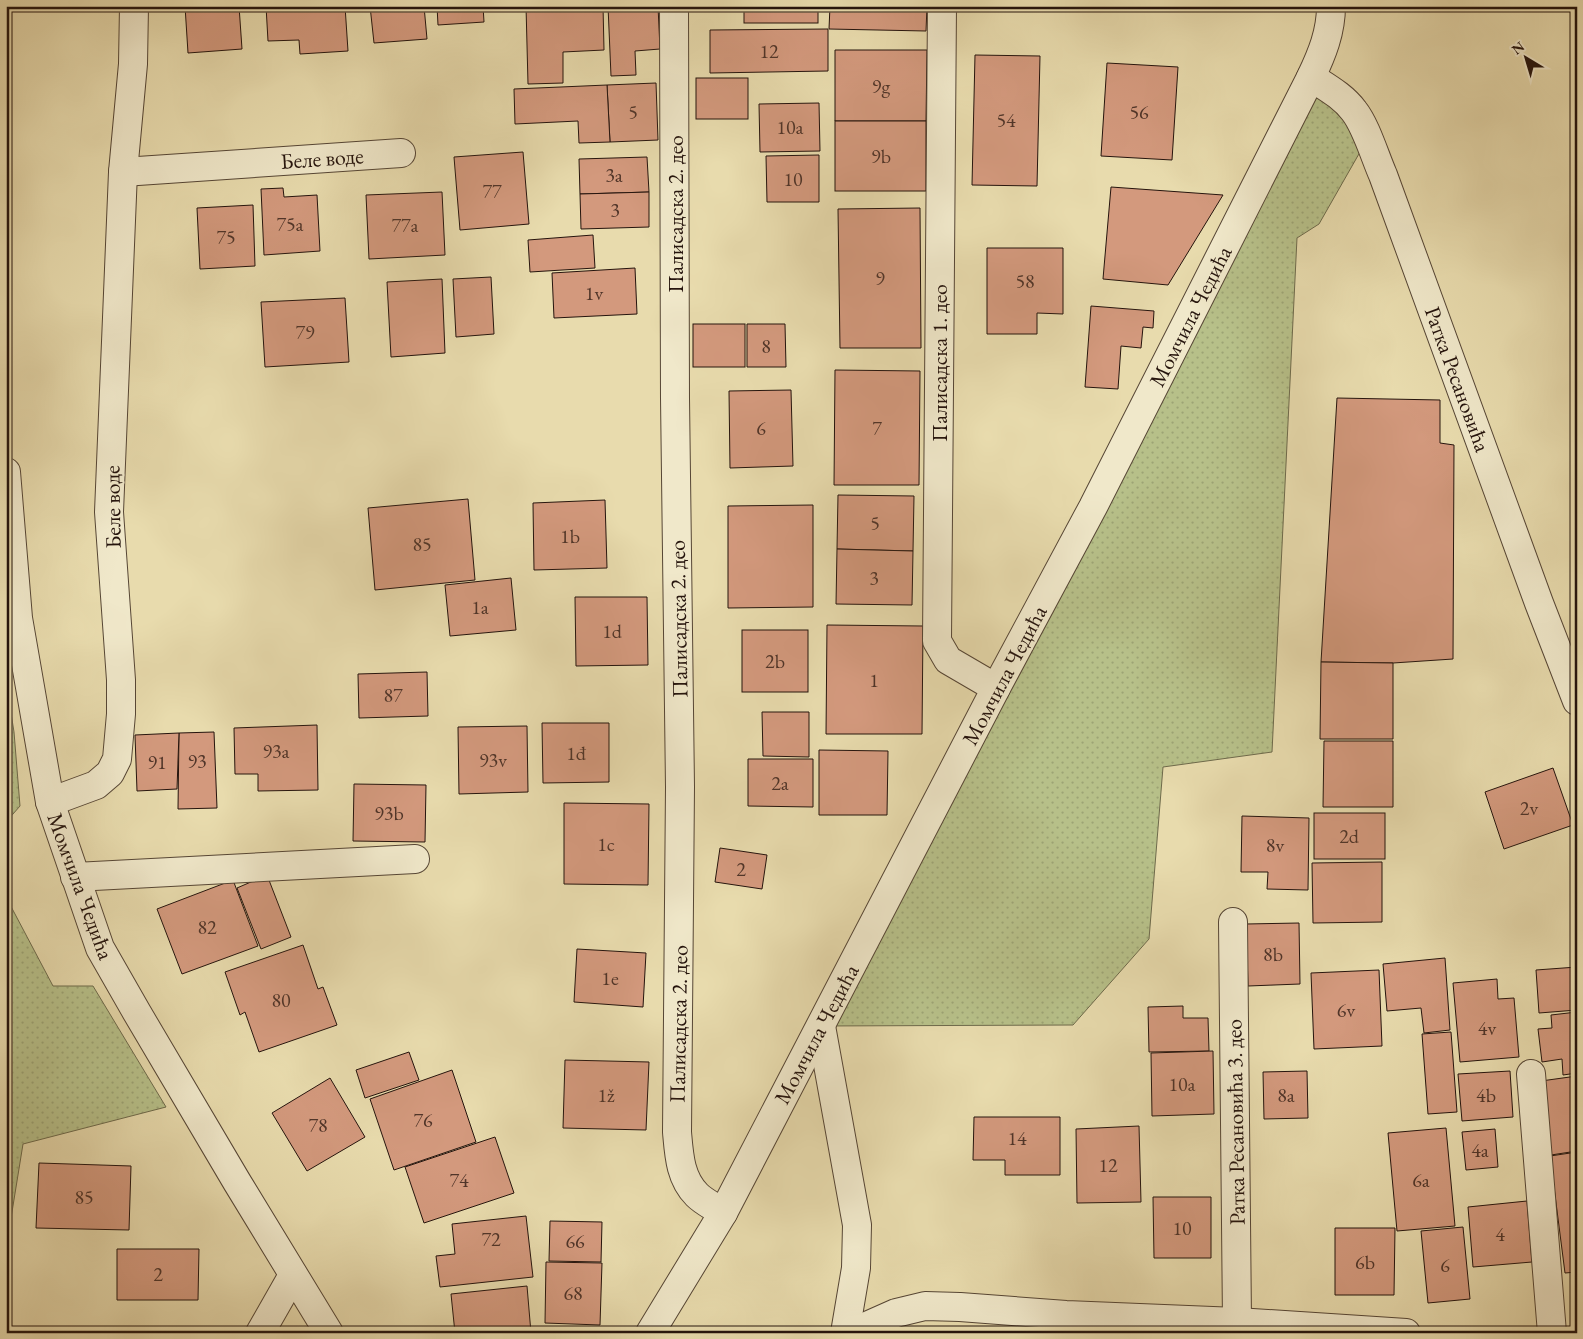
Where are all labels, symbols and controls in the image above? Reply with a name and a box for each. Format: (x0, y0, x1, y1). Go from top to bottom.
north arrow (1500, 32, 1550, 82)
text: N (1508, 37, 1529, 58)
house number: 12 (759, 38, 779, 64)
house number: 9g (872, 73, 890, 99)
house number: 5 (628, 99, 638, 125)
house number: 56 (1129, 99, 1149, 125)
house number: 54 (996, 107, 1016, 133)
house number: 10a (776, 114, 804, 140)
street label: Палисадска 2. део (661, 135, 690, 293)
street label: Беле воде (279, 141, 365, 176)
house number: 9b (871, 143, 891, 169)
house number: 3a (605, 162, 623, 188)
house number: 10 (783, 166, 803, 192)
house number: 77 (482, 178, 502, 204)
house number: 3 (610, 197, 620, 223)
house number: 75a (276, 211, 304, 237)
house number: 77a (391, 212, 419, 238)
house number: 75 (216, 224, 236, 250)
street label: Момчила Чедића (1142, 241, 1239, 392)
house number: 9 (875, 265, 885, 291)
house number: 58 (1015, 268, 1035, 294)
house number: 1v (585, 280, 603, 306)
street label: Палисадска 1. део (925, 284, 954, 442)
street label: Ратка Ресановића (1418, 303, 1497, 456)
house number: 79 (295, 319, 315, 345)
house number: 8 (761, 333, 771, 359)
house number: 6 (756, 415, 766, 441)
house number: 7 (872, 415, 882, 441)
street label: Беле воде (97, 465, 128, 549)
house number: 5 (870, 510, 880, 536)
house number: 1b (560, 523, 580, 549)
house number: 85 (412, 531, 432, 557)
street label: Палисадска 2. део (663, 540, 694, 698)
house number: 3 (869, 565, 879, 591)
house number: 1a (471, 594, 489, 620)
street label: Момчила Чедића (955, 600, 1054, 750)
house number: 1d (602, 618, 623, 644)
house number: 2b (765, 648, 785, 674)
house number: 1 (869, 667, 879, 693)
house number: 87 (383, 682, 403, 708)
house number: 93a (262, 738, 290, 764)
house number: 1đ (566, 740, 587, 766)
house number: 93v (479, 747, 507, 773)
house number: 93 (187, 748, 207, 774)
house number: 91 (147, 749, 167, 775)
house number: 2a (771, 770, 789, 796)
house number: 2v (1520, 795, 1538, 821)
house number: 93b (374, 800, 404, 826)
street label: Момчила Чедића (41, 809, 121, 964)
house number: 2d (1339, 823, 1360, 849)
house number: 1c (597, 831, 615, 857)
house number: 8v (1266, 832, 1284, 858)
house number: 2 (736, 856, 746, 882)
house number: 82 (197, 914, 217, 940)
house number: 8b (1263, 941, 1283, 967)
street label: Палисадска 2. део (663, 945, 694, 1103)
street label: Момчила Чедића (767, 959, 866, 1109)
house number: 1e (601, 965, 619, 991)
house number: 80 (271, 987, 291, 1013)
house number: 6v (1337, 997, 1355, 1023)
house number: 4v (1478, 1015, 1496, 1041)
street label: Ратка Ресановића 3. део (1219, 1019, 1252, 1225)
house number: 10a (1168, 1071, 1196, 1097)
house number: 1ž (597, 1082, 615, 1108)
house number: 8a (1277, 1082, 1295, 1108)
house number: 4b (1476, 1082, 1496, 1108)
house number: 76 (413, 1107, 433, 1133)
house number: 78 (308, 1112, 328, 1138)
house number: 14 (1007, 1125, 1027, 1151)
house number: 4a (1471, 1137, 1489, 1163)
house number: 12 (1098, 1152, 1118, 1178)
house number: 74 (449, 1167, 469, 1193)
house number: 6a (1412, 1167, 1430, 1193)
house number: 85 (74, 1184, 94, 1210)
house number: 10 (1172, 1215, 1192, 1241)
house number: 4 (1495, 1221, 1505, 1247)
house number: 72 (481, 1226, 501, 1252)
house number: 66 (565, 1228, 585, 1254)
house number: 6b (1355, 1249, 1375, 1275)
house number: 6 (1440, 1252, 1450, 1278)
house number: 2 (153, 1261, 163, 1287)
house number: 68 (563, 1280, 583, 1306)

